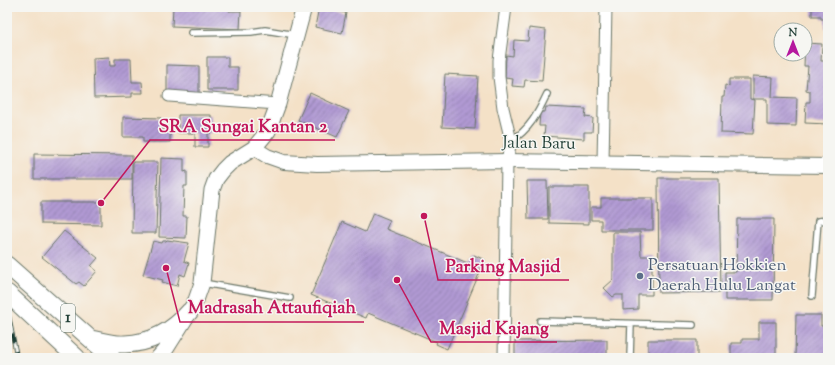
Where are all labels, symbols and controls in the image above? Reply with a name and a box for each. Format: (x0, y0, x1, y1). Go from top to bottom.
north arrow (773, 22, 813, 62)
text: N (788, 25, 798, 41)
callout: SRA Sungai Kantan 2 (150, 110, 335, 140)
text: SRA Sungai Kantan 2 (159, 115, 328, 141)
street label: Jalan Baru (501, 131, 576, 157)
callout: Parking Masjid (438, 250, 569, 280)
place label: Persatuan Hokkien Daerah Hulu Langat (648, 254, 796, 298)
text: Parking Masjid (446, 255, 561, 281)
marker: Persatuan Hokkien Daerah Hulu Langat (635, 271, 645, 281)
callout: Madrasah Attaufiqiah (180, 292, 364, 322)
text: Madrasah Attaufiqiah (188, 296, 357, 322)
road number: 1 (61, 304, 75, 332)
callout: Masjid Kajang (431, 312, 557, 342)
text: Masjid Kajang (439, 317, 549, 343)

